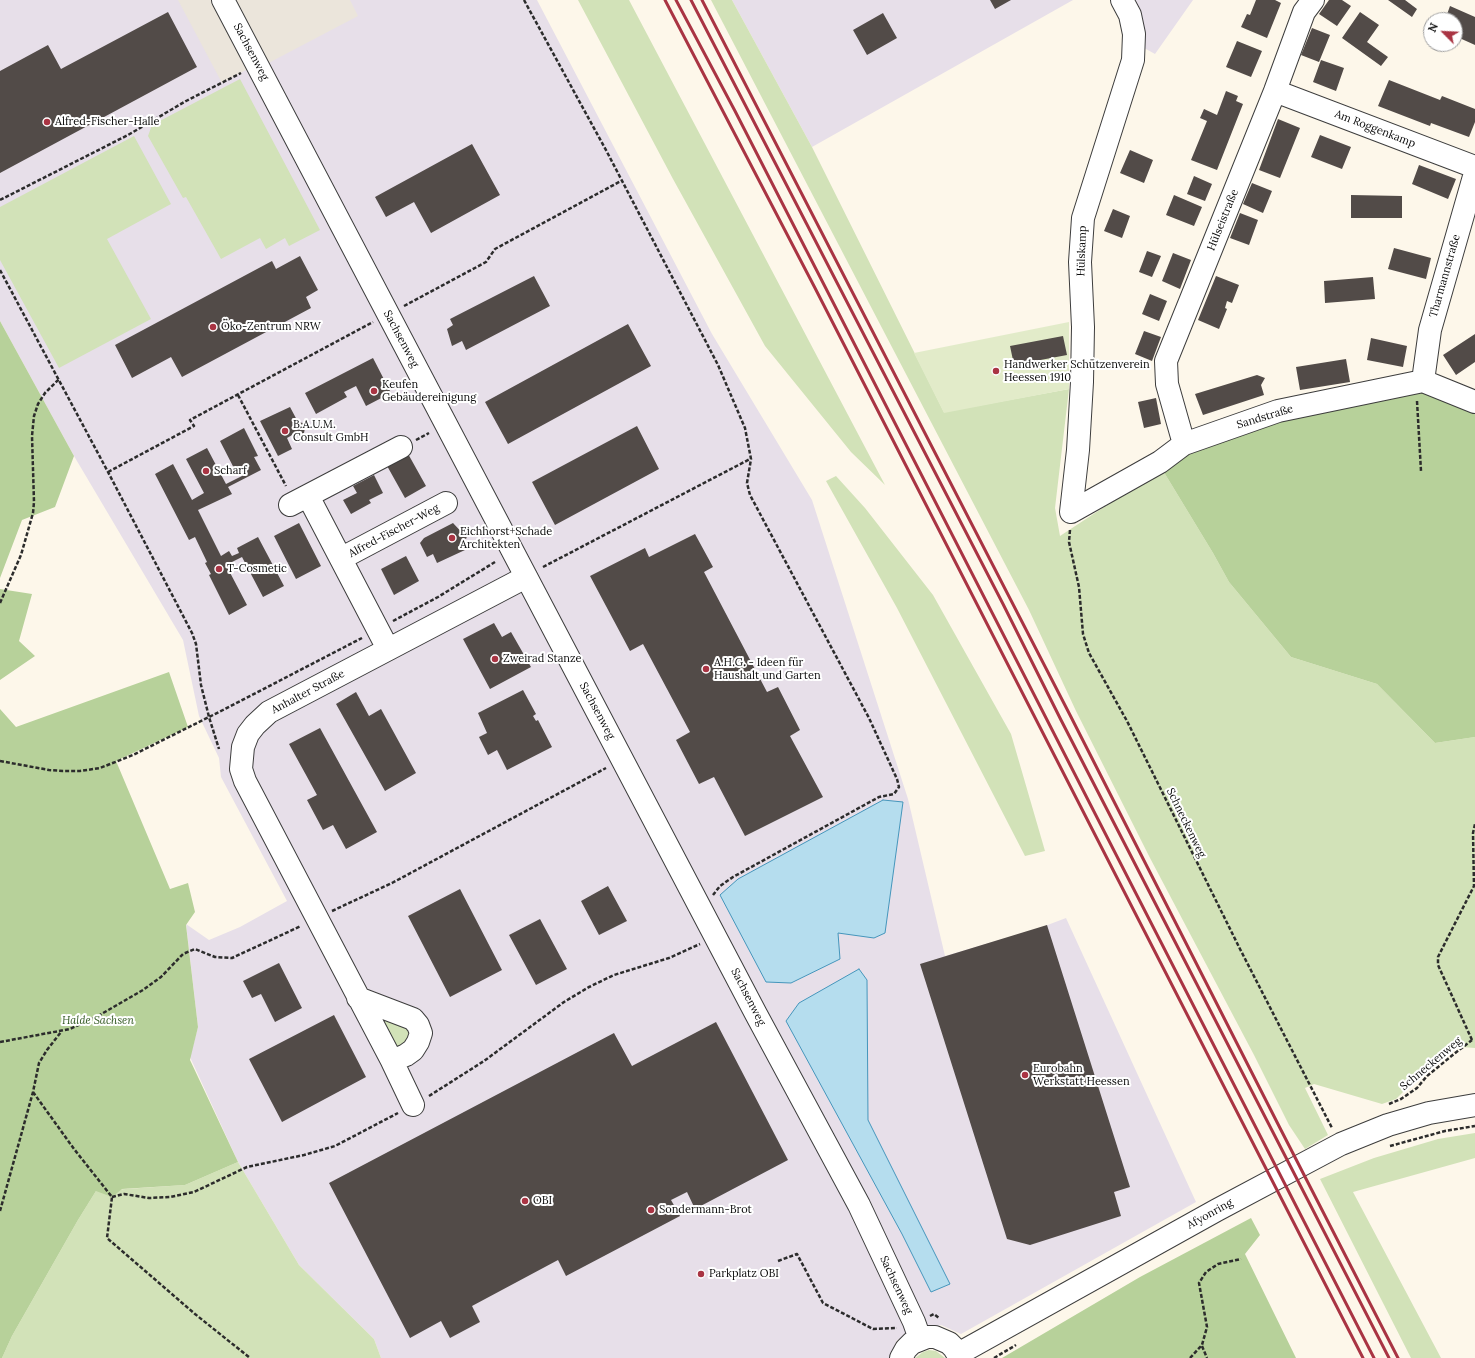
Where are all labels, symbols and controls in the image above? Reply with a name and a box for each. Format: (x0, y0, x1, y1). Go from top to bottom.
north arrow (1423, 12, 1463, 52)
street label: Sachsenweg (230, 21, 272, 83)
text: N (1425, 21, 1441, 34)
street label: Am Roggenkamp (1333, 107, 1417, 151)
place label: Alfred-Fischer-Halle (55, 115, 160, 129)
marker: Alfred-Fischer-Halle (42, 117, 52, 127)
street label: Hülseistraße (1205, 187, 1241, 253)
street label: Hülskamp (1075, 225, 1089, 277)
street label: Tharmannstraße (1427, 233, 1463, 319)
street label: Sachsenweg (380, 308, 422, 370)
place label: Öko-Zentrum NRW (221, 320, 321, 334)
marker: Öko-Zentrum NRW (208, 322, 218, 332)
place label: Handwerker Schützenverein Heessen 1910 (1004, 358, 1150, 384)
marker: Handwerker Schützenverein Heessen 1910 (991, 366, 1001, 376)
place label: Keufen Gebäudereinigung (382, 378, 476, 404)
marker: Keufen Gebäudereinigung (369, 386, 379, 396)
street label: Sandstraße (1235, 402, 1295, 432)
place label: B.A.U.M. Consult GmbH (293, 418, 369, 444)
marker: B.A.U.M. Consult GmbH (280, 426, 290, 436)
place label: Scharf (214, 464, 247, 478)
marker: Scharf (201, 466, 211, 476)
street label: Alfred-Fischer-Weg (346, 502, 442, 560)
place label: Eichhorst+Schade Architekten (460, 525, 552, 551)
marker: Eichhorst+Schade Architekten (447, 533, 457, 543)
place label: T-Cosmetic (227, 562, 287, 576)
marker: T-Cosmetic (214, 564, 224, 574)
place label: Zweirad Stanze (503, 652, 582, 666)
marker: Zweirad Stanze (490, 654, 500, 664)
place label: A.H.G. - Ideen für Haushalt und Garten (714, 656, 821, 682)
marker: A.H.G. - Ideen für Haushalt und Garten (701, 664, 711, 674)
street label: Anhalter Straße (269, 667, 347, 717)
street label: Sachsenweg (576, 680, 618, 742)
street label: Schneckenweg (1163, 786, 1209, 860)
street label: Sachsenweg (728, 966, 768, 1028)
park label: Halde Sachsen (62, 1014, 134, 1028)
street label: Schneckenweg (1398, 1034, 1464, 1094)
place label: Eurobahn Werkstatt Heessen (1033, 1062, 1130, 1088)
marker: Eurobahn Werkstatt Heessen (1020, 1070, 1030, 1080)
place label: OBI (533, 1194, 552, 1208)
marker: OBI (520, 1196, 530, 1206)
street label: Afyonring (1185, 1196, 1235, 1232)
place label: Sondermann-Brot (659, 1203, 752, 1217)
marker: Sondermann-Brot (646, 1205, 656, 1215)
street label: Sachsenweg (877, 1254, 915, 1316)
place label: Parkplatz OBI (709, 1267, 779, 1281)
marker: Parkplatz OBI (696, 1269, 706, 1279)

